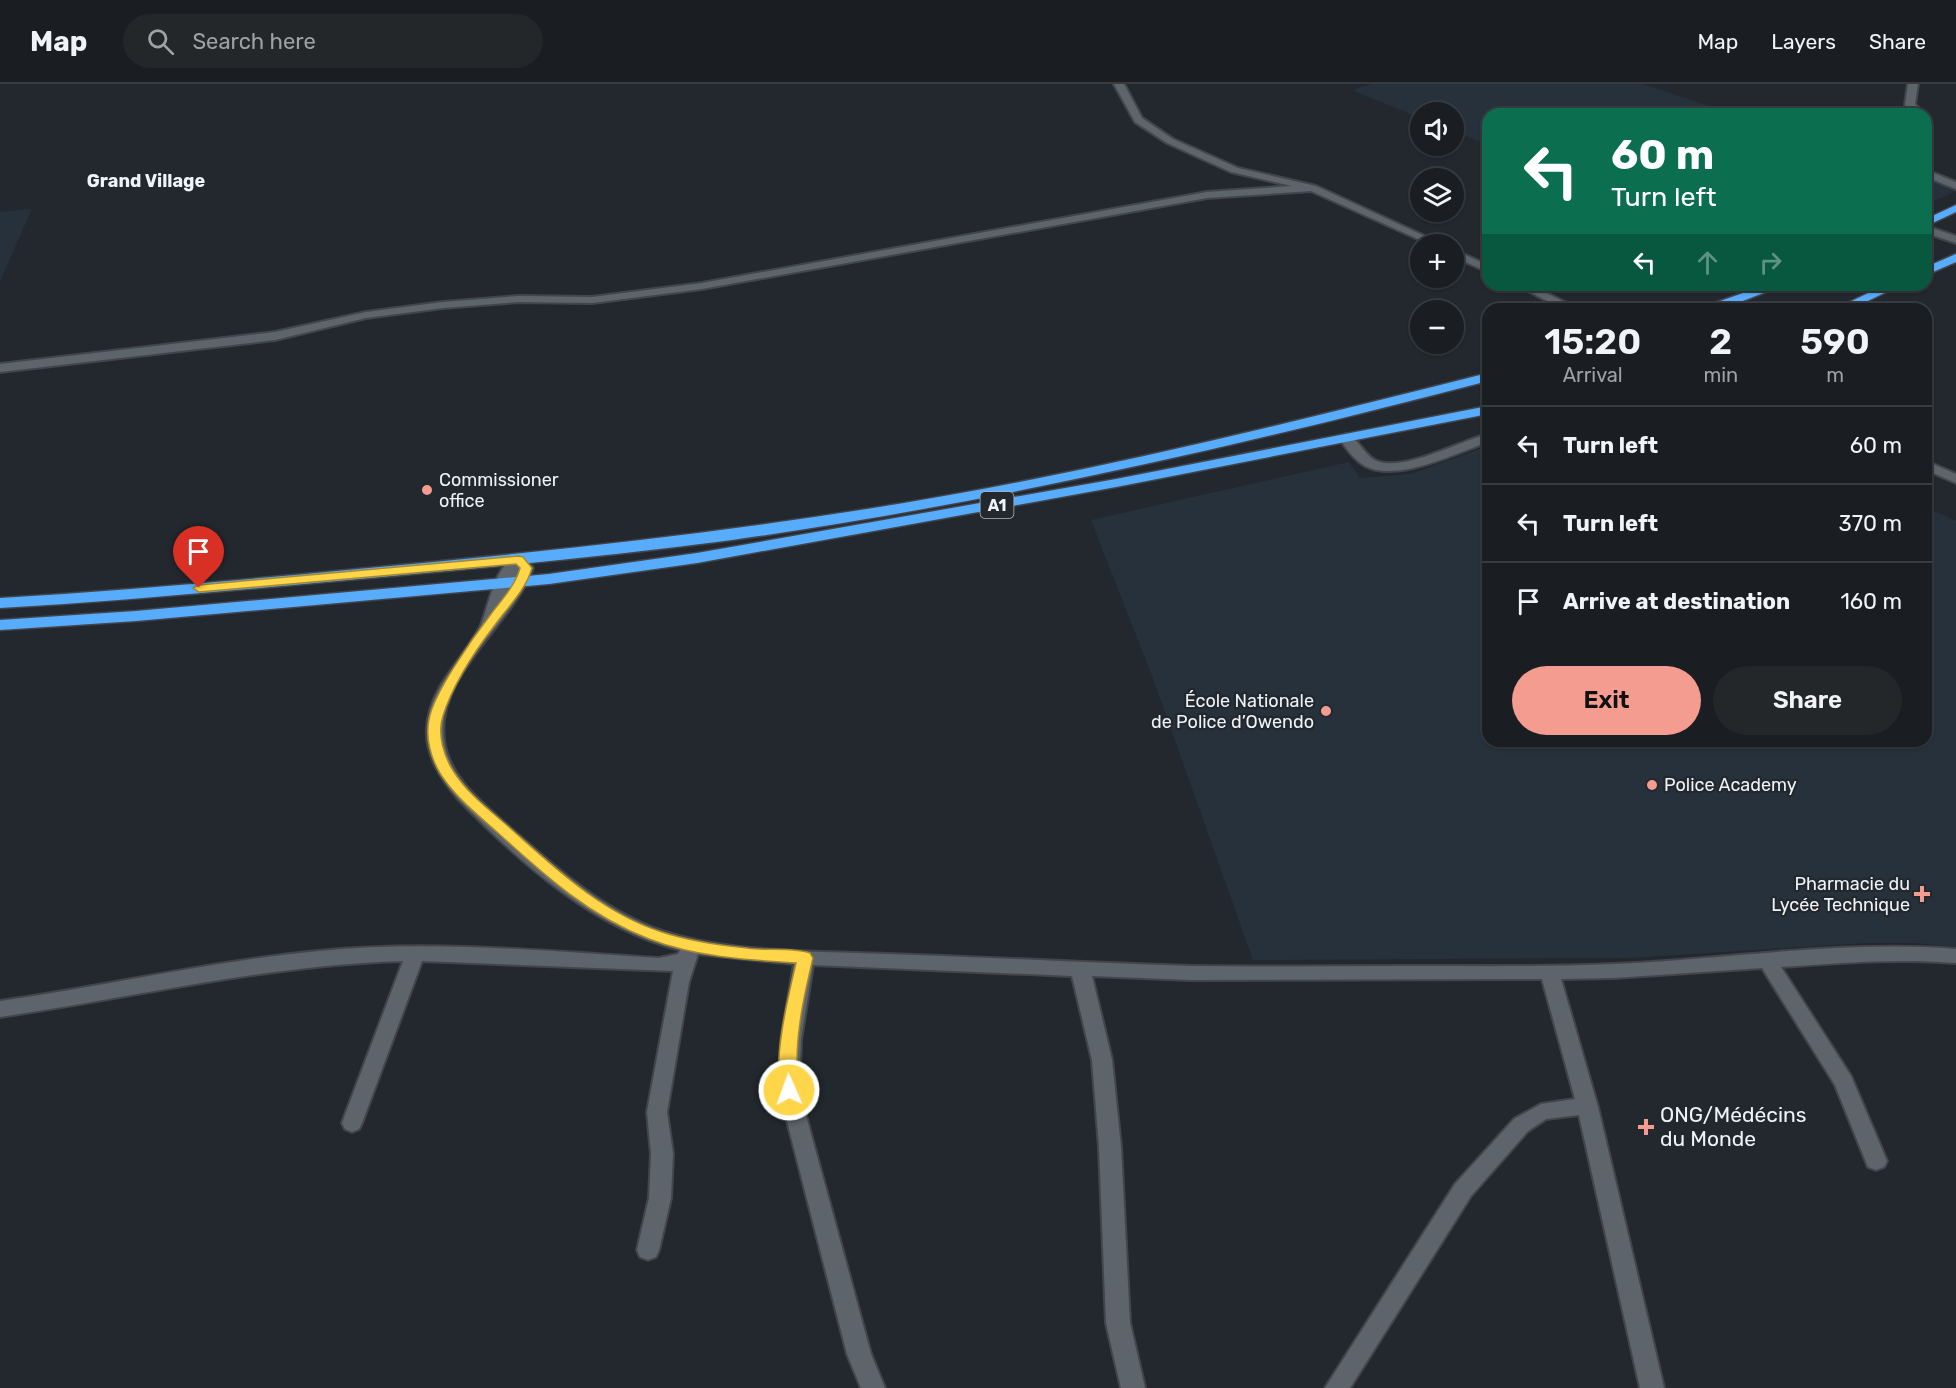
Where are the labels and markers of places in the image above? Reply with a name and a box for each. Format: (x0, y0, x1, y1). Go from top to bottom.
place label: Commissioner office (439, 469, 559, 512)
marker: Commissioner office (420, 483, 434, 497)
pin (173, 526, 224, 588)
place label: École Nationale de Police d’Owendo (1151, 690, 1314, 733)
marker: École Nationale de Police d’Owendo (1319, 704, 1333, 718)
place label: Police Academy (1664, 774, 1797, 796)
marker: Police Academy (1645, 778, 1659, 792)
place label: Pharmacie du Lycée Technique (1771, 873, 1910, 916)
marker: Pharmacie du Lycée Technique (1915, 887, 1929, 901)
place label: ONG/Médécins du Monde (1660, 1102, 1806, 1151)
marker: ONG/Médécins du Monde (1637, 1118, 1655, 1136)

